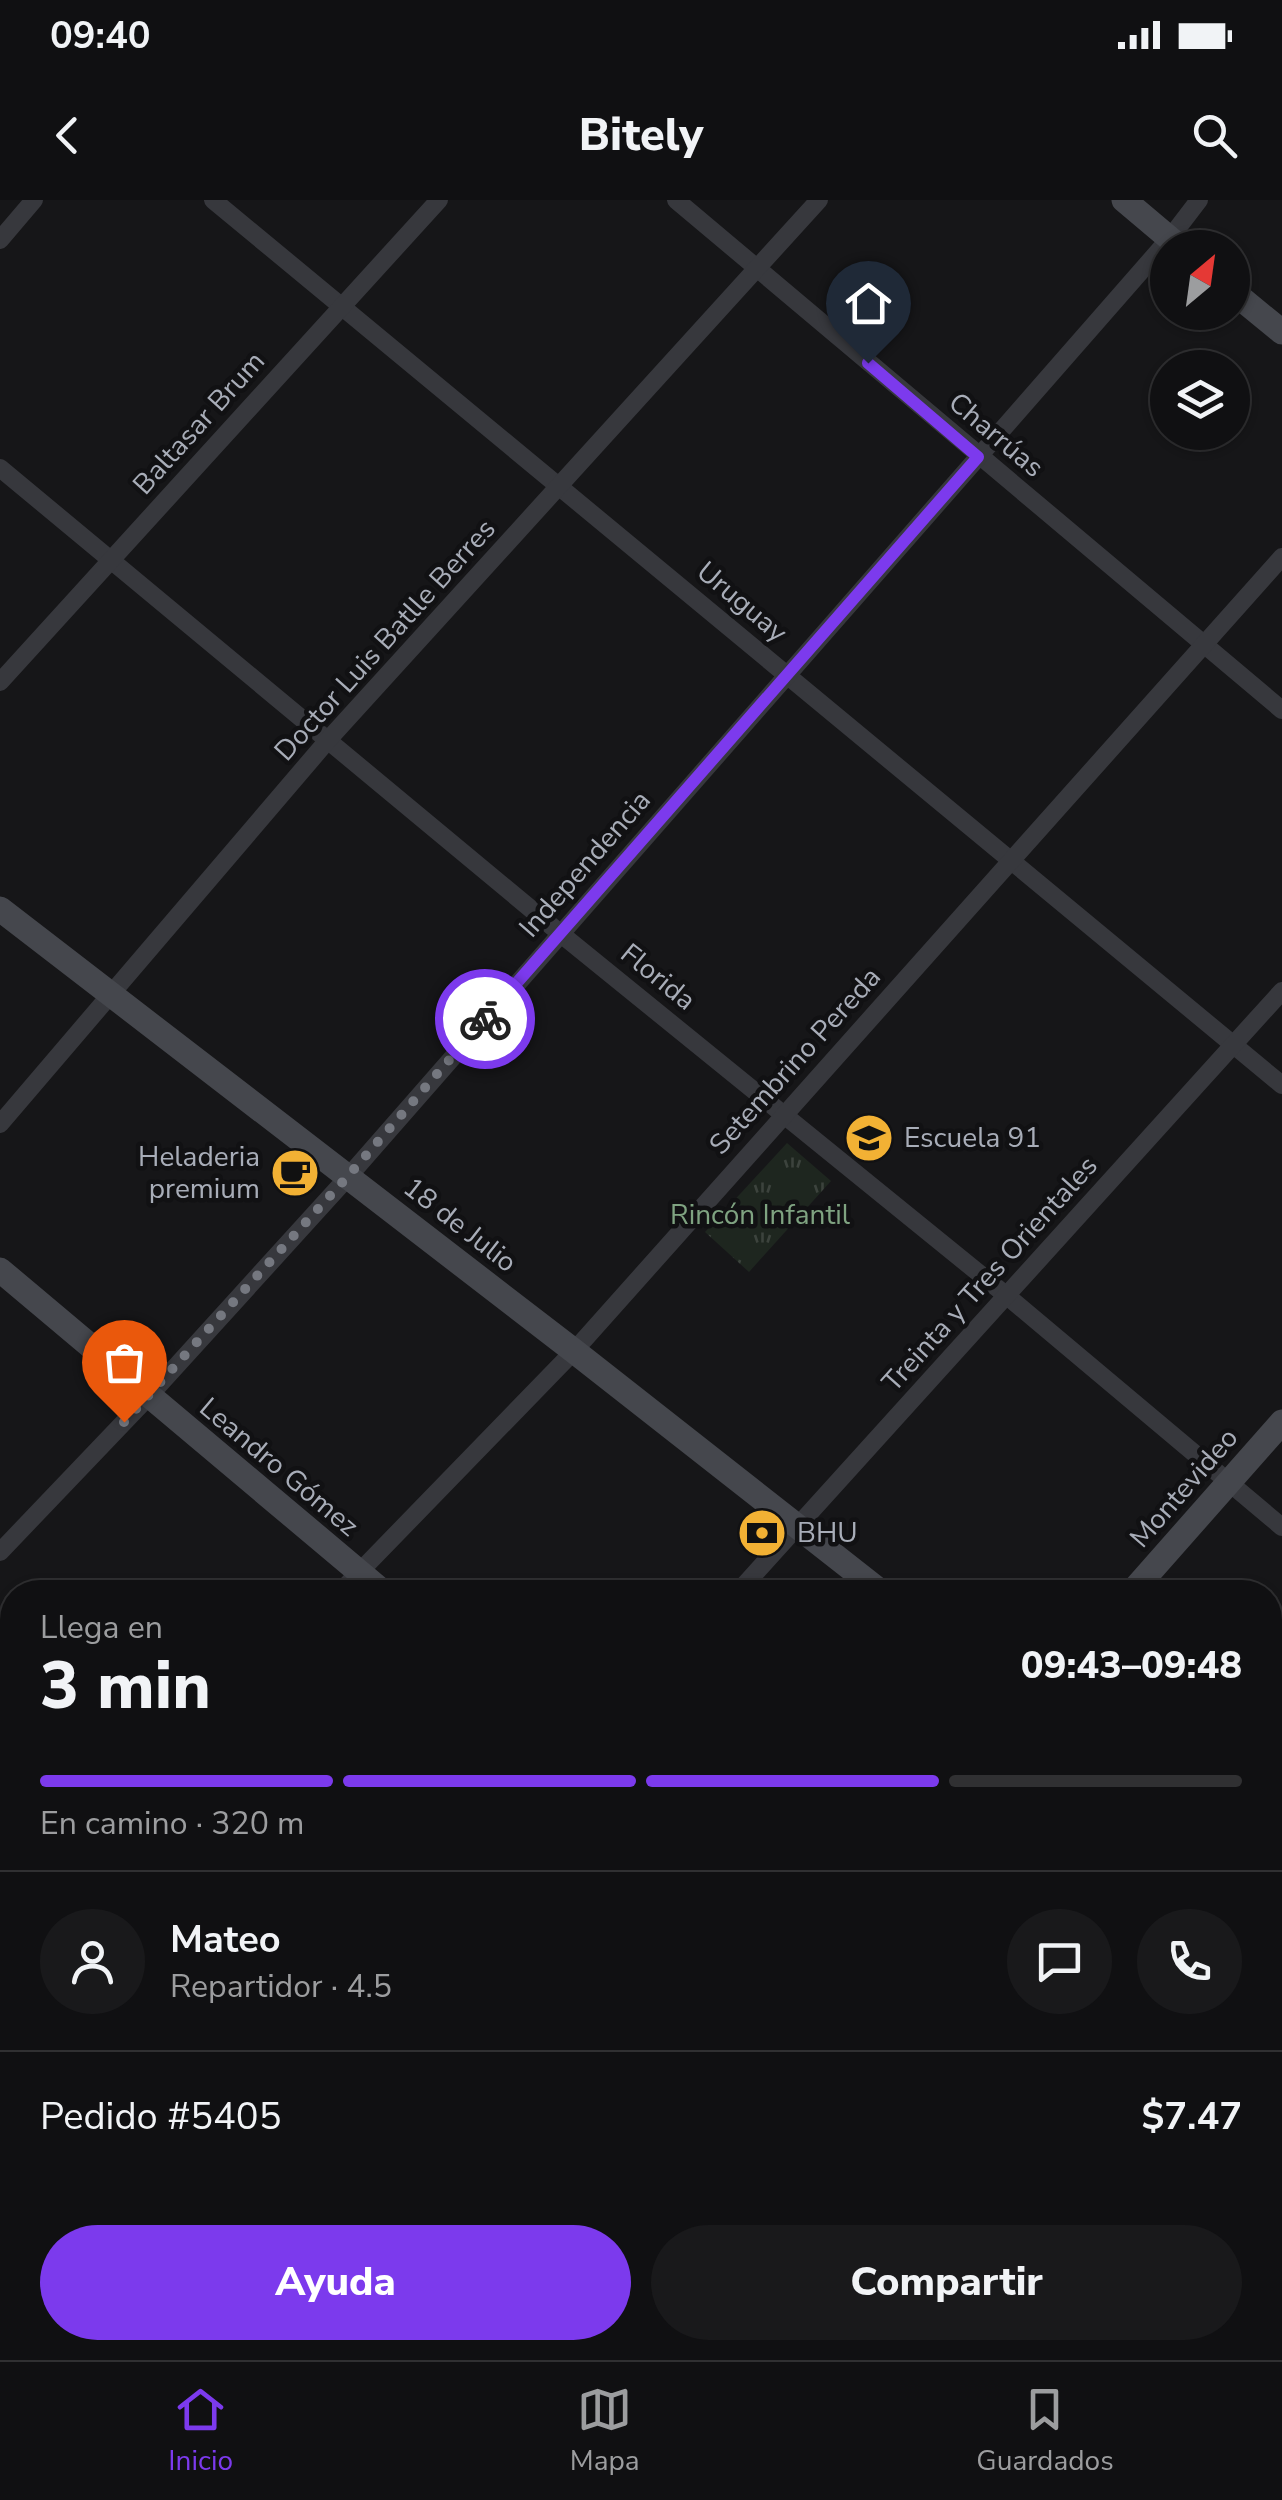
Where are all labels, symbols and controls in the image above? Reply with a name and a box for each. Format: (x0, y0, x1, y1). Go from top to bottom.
text: 09:40 (50, 10, 151, 61)
text: Bitely (579, 105, 703, 166)
icon: back (40, 108, 95, 163)
icon: search (1187, 108, 1242, 163)
north arrow (1150, 230, 1250, 330)
map controls (1150, 230, 1250, 450)
pin (826, 261, 911, 364)
icon: home (841, 276, 896, 331)
street label: Baltasar Brum (124, 343, 274, 503)
button: layers (1150, 350, 1250, 450)
street label: Charrúas (940, 384, 1052, 486)
street label: Doctor Luis Batlle Berres (266, 511, 504, 769)
street label: Uruguay (689, 553, 796, 651)
street label: Independencia (511, 783, 659, 945)
street label: Florida (612, 935, 704, 1019)
street label: Setembrino Pereda (701, 959, 889, 1163)
courier (435, 969, 535, 1069)
icon: bike (458, 992, 513, 1047)
school or university icon: Escuela 91 (843, 1112, 895, 1164)
place label: Escuela 91 (904, 1119, 1041, 1157)
place label: Heladeria premium (138, 1138, 260, 1208)
cafe icon: Heladeria premium (269, 1147, 321, 1199)
street label: Treinta y Tres Orientales (874, 1148, 1106, 1400)
street label: 18 de Julio (395, 1169, 525, 1281)
park label: Rincón Infantil (670, 1196, 851, 1234)
pin (82, 1320, 167, 1423)
icon: bag (97, 1335, 152, 1390)
street label: Leandro Gómez (191, 1389, 367, 1545)
street label: Montevideo (1121, 1420, 1247, 1556)
bank icon: BHU (736, 1507, 788, 1559)
place label: BHU (797, 1514, 858, 1552)
text: Llega en (40, 1606, 163, 1649)
text: 09:43–09:48 (1021, 1640, 1242, 1691)
text: 3 min (40, 1642, 211, 1731)
text: En camino · 320 m (40, 1802, 304, 1845)
button: person (40, 1909, 145, 2014)
button: chat (1007, 1909, 1112, 2014)
button: phone (1137, 1909, 1242, 2014)
text: Mateo (170, 1914, 281, 1965)
text: Repartidor · 4.5 (170, 1965, 392, 2008)
text: Pedido #5405 (40, 2091, 281, 2142)
text: $7.47 (1141, 2091, 1242, 2142)
button: Ayuda (40, 2225, 631, 2340)
button: Compartir (651, 2225, 1242, 2340)
tab: Inicio (168, 2382, 233, 2480)
tab: Mapa (570, 2382, 640, 2480)
tab: Guardados (976, 2382, 1114, 2480)

